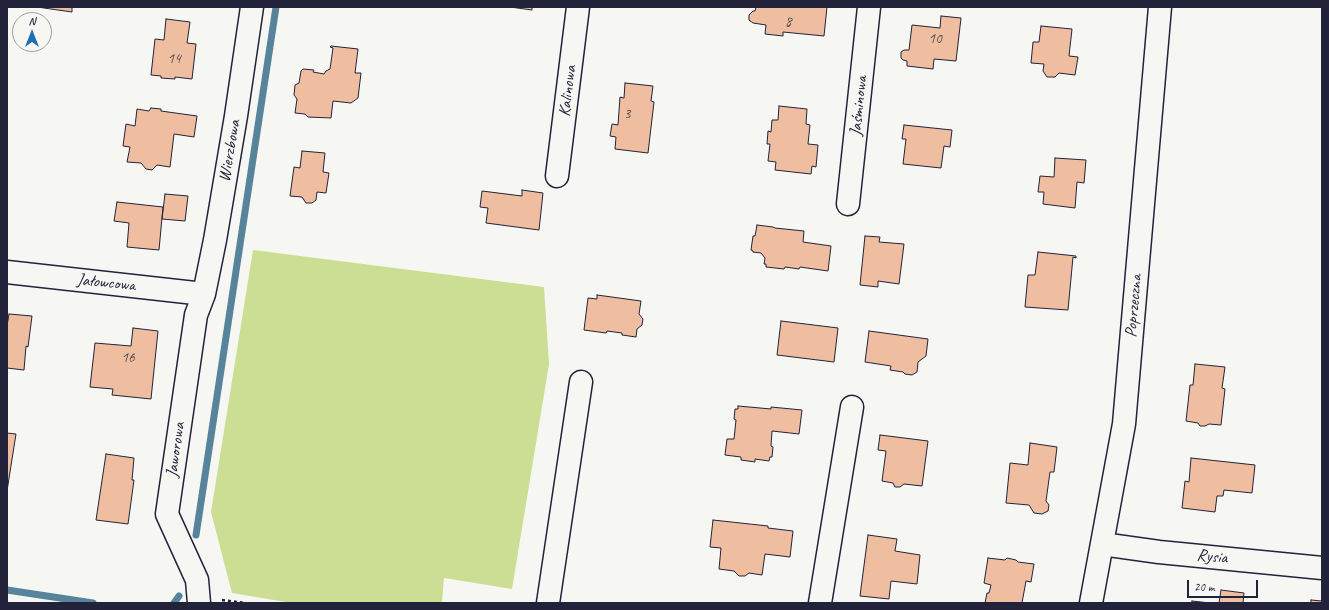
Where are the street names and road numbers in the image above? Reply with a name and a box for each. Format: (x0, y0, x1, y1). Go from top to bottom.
street label: Kalinowa (555, 64, 581, 118)
street label: Jaśminowa (846, 75, 872, 137)
street label: Wierzbowa (215, 118, 245, 184)
street label: Jałowcowa (76, 270, 136, 296)
street label: Poprzeczna (1121, 274, 1147, 338)
street label: Jaworowa (162, 421, 190, 479)
street label: Rysia (1196, 545, 1228, 569)

